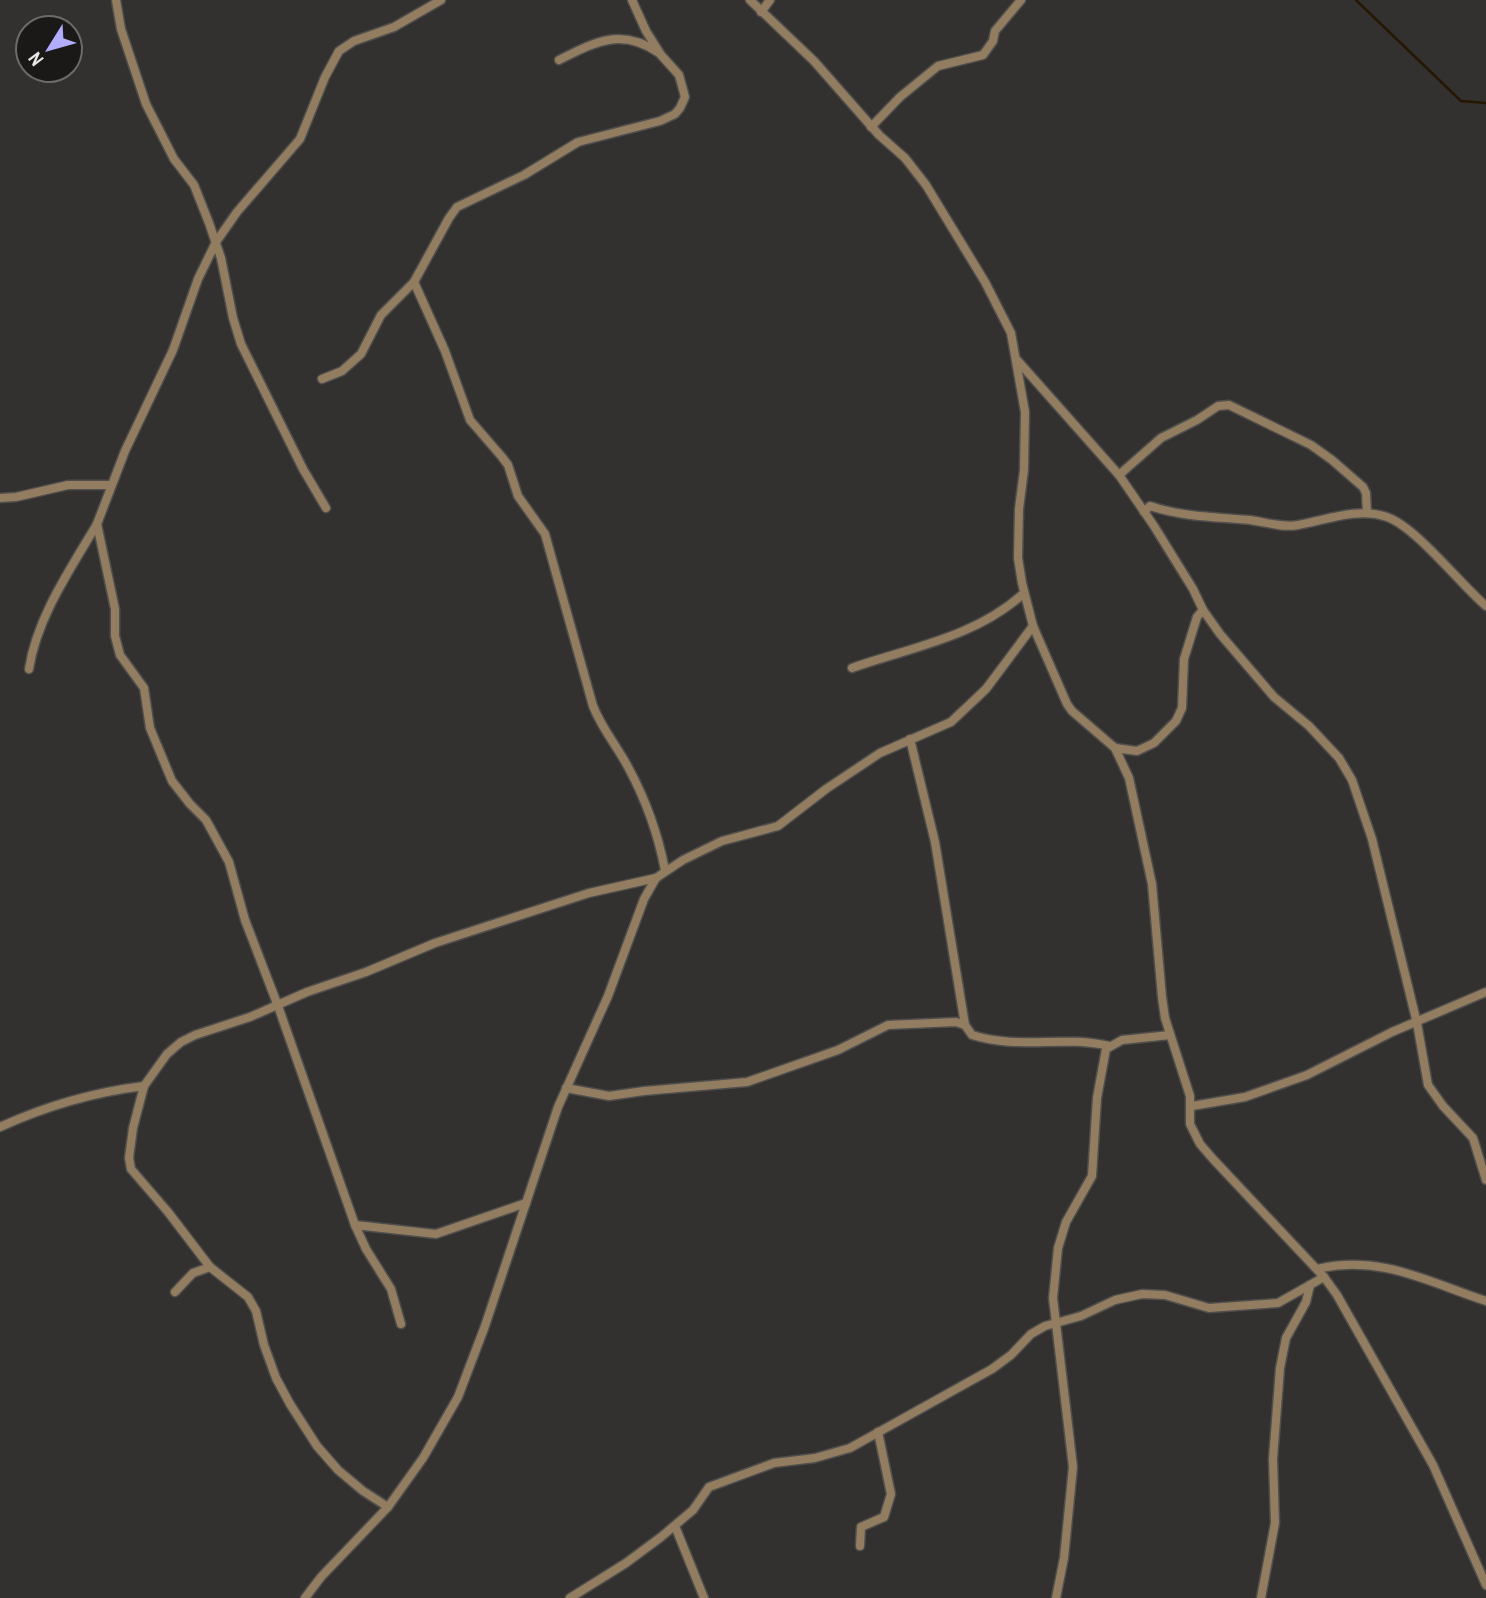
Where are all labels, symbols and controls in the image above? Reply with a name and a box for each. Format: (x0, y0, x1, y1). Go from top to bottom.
north arrow (14, 14, 84, 84)
text: N (22, 47, 49, 72)

